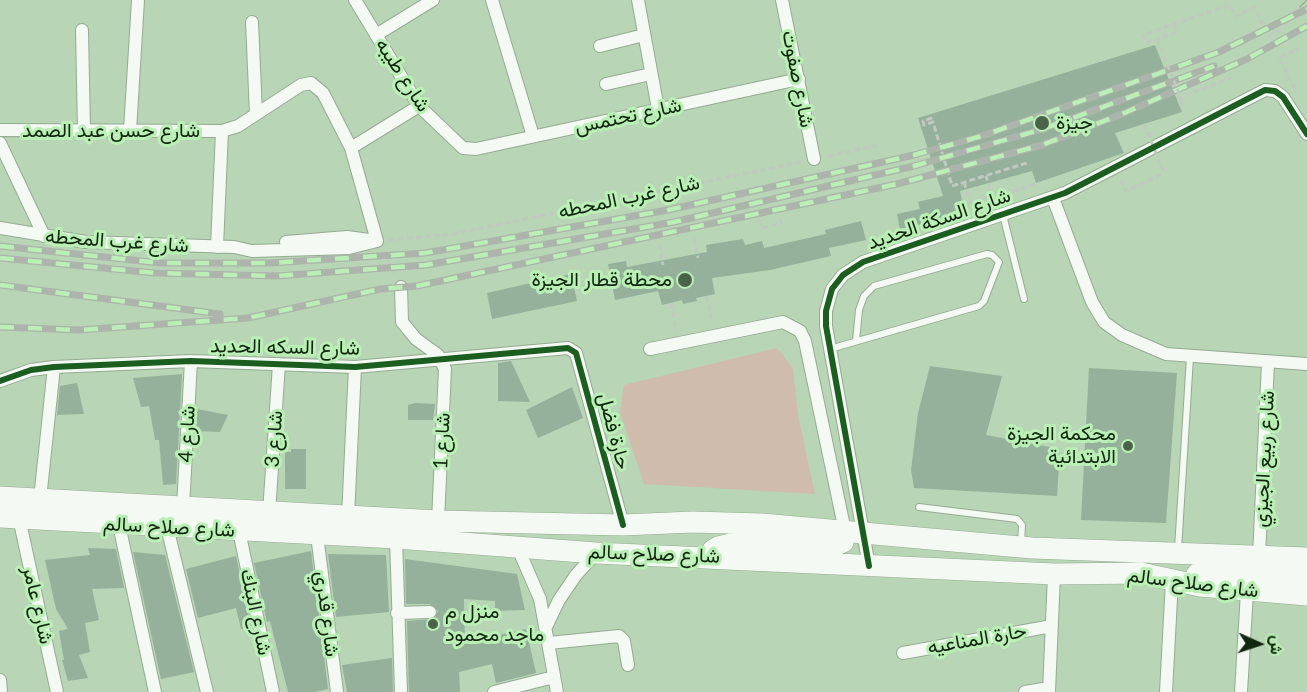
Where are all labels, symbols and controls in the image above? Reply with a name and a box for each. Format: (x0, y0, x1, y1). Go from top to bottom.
street label: شارع صفوت (777, 28, 819, 130)
street label: شارع طيبه (370, 34, 436, 116)
street label: شارع تحتمس (572, 93, 684, 139)
place label: جيزة (1056, 111, 1093, 135)
marker: جيزة (1033, 114, 1051, 132)
street label: شارع حسن عبد الصمد (22, 119, 200, 143)
street label: شارع غرب المحطه (556, 170, 702, 224)
street label: شارع السكة الحديد (864, 183, 1014, 255)
street label: شارع غرب المحطه (44, 224, 190, 258)
place label: محطة قطار الجيزة (531, 268, 672, 292)
marker: محطة قطار الجيزة (676, 271, 694, 289)
street label: شارع السكه الحديد (210, 334, 360, 360)
street label: حارة فضل (592, 390, 636, 472)
street label: شارع ربيع الجيزي (1248, 390, 1280, 528)
street label: شارع 4 (174, 405, 200, 463)
street label: شارع 3 (260, 410, 288, 468)
street label: شارع 1 (429, 412, 455, 470)
place label: محكمة الجيزة الابتدائية (1007, 422, 1116, 469)
marker: محكمة الجيزة الابتدائية (1121, 439, 1135, 453)
street label: شارع صلاح سالم (102, 512, 236, 542)
street label: شارع صلاح سالم (588, 540, 720, 568)
street label: شارع صلاح سالم (1126, 563, 1260, 603)
street label: شارع عامر (17, 564, 59, 646)
street label: شارع البنك (235, 567, 277, 657)
street label: شارع قدري (310, 570, 344, 658)
place label: منزل م ماجد محمود (445, 600, 544, 647)
north arrow (1229, 614, 1289, 674)
marker: منزل م ماجد محمود (426, 617, 440, 631)
street label: حارة المناعيه (926, 618, 1028, 660)
text: ش (1267, 635, 1287, 655)

